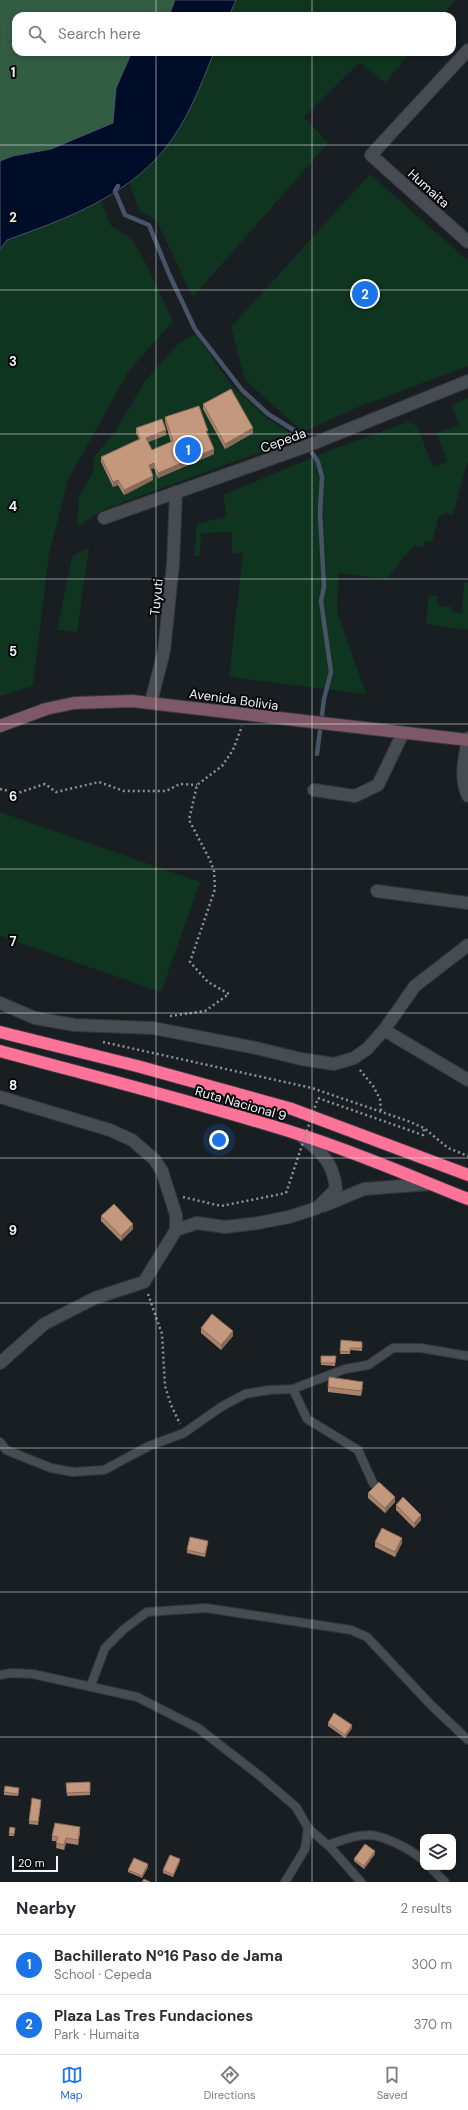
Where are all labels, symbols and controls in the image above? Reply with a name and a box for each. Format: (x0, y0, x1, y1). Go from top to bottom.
search box (12, 12, 456, 56)
icon: search (26, 23, 48, 45)
text: Search here (58, 24, 141, 44)
text: 1 (11, 64, 15, 81)
street label: Humaita (404, 165, 453, 212)
text: 2 (9, 209, 17, 226)
pin: 2 (352, 279, 378, 309)
text: 3 (9, 353, 17, 370)
street label: Cepeda (258, 424, 308, 457)
pin: 1 (175, 435, 201, 465)
text: 4 (9, 498, 17, 515)
street label: Tuyuti (146, 578, 167, 616)
text: 5 (9, 643, 17, 660)
street label: Avenida Bolivia (188, 685, 280, 714)
text: 6 (9, 788, 17, 805)
text: 7 (10, 933, 17, 950)
text: 8 (9, 1077, 17, 1094)
street label: Ruta Nacional 9 (193, 1082, 288, 1125)
your location (209, 1130, 229, 1150)
text: 9 (9, 1222, 17, 1239)
map controls (420, 1834, 456, 1870)
button: layers (420, 1834, 456, 1870)
scale bar (12, 1854, 58, 1873)
text: 20 m (18, 1856, 44, 1870)
text: Nearby (16, 1897, 76, 1919)
text: 2 results (401, 1900, 452, 1917)
text: Bachillerato Nº16 Paso de Jama (54, 1946, 283, 1966)
text: 1 (27, 1956, 31, 1973)
text: 300 m (411, 1956, 452, 1973)
text: School · Cepeda (54, 1966, 152, 1983)
text: Plaza Las Tres Fundaciones (54, 2006, 253, 2026)
text: 2 (25, 2016, 33, 2033)
text: 370 m (414, 2016, 452, 2033)
text: Park · Humaita (54, 2026, 139, 2043)
tab: Map (61, 2064, 83, 2102)
tab: Directions (204, 2064, 256, 2102)
tab: Saved (377, 2064, 407, 2102)

